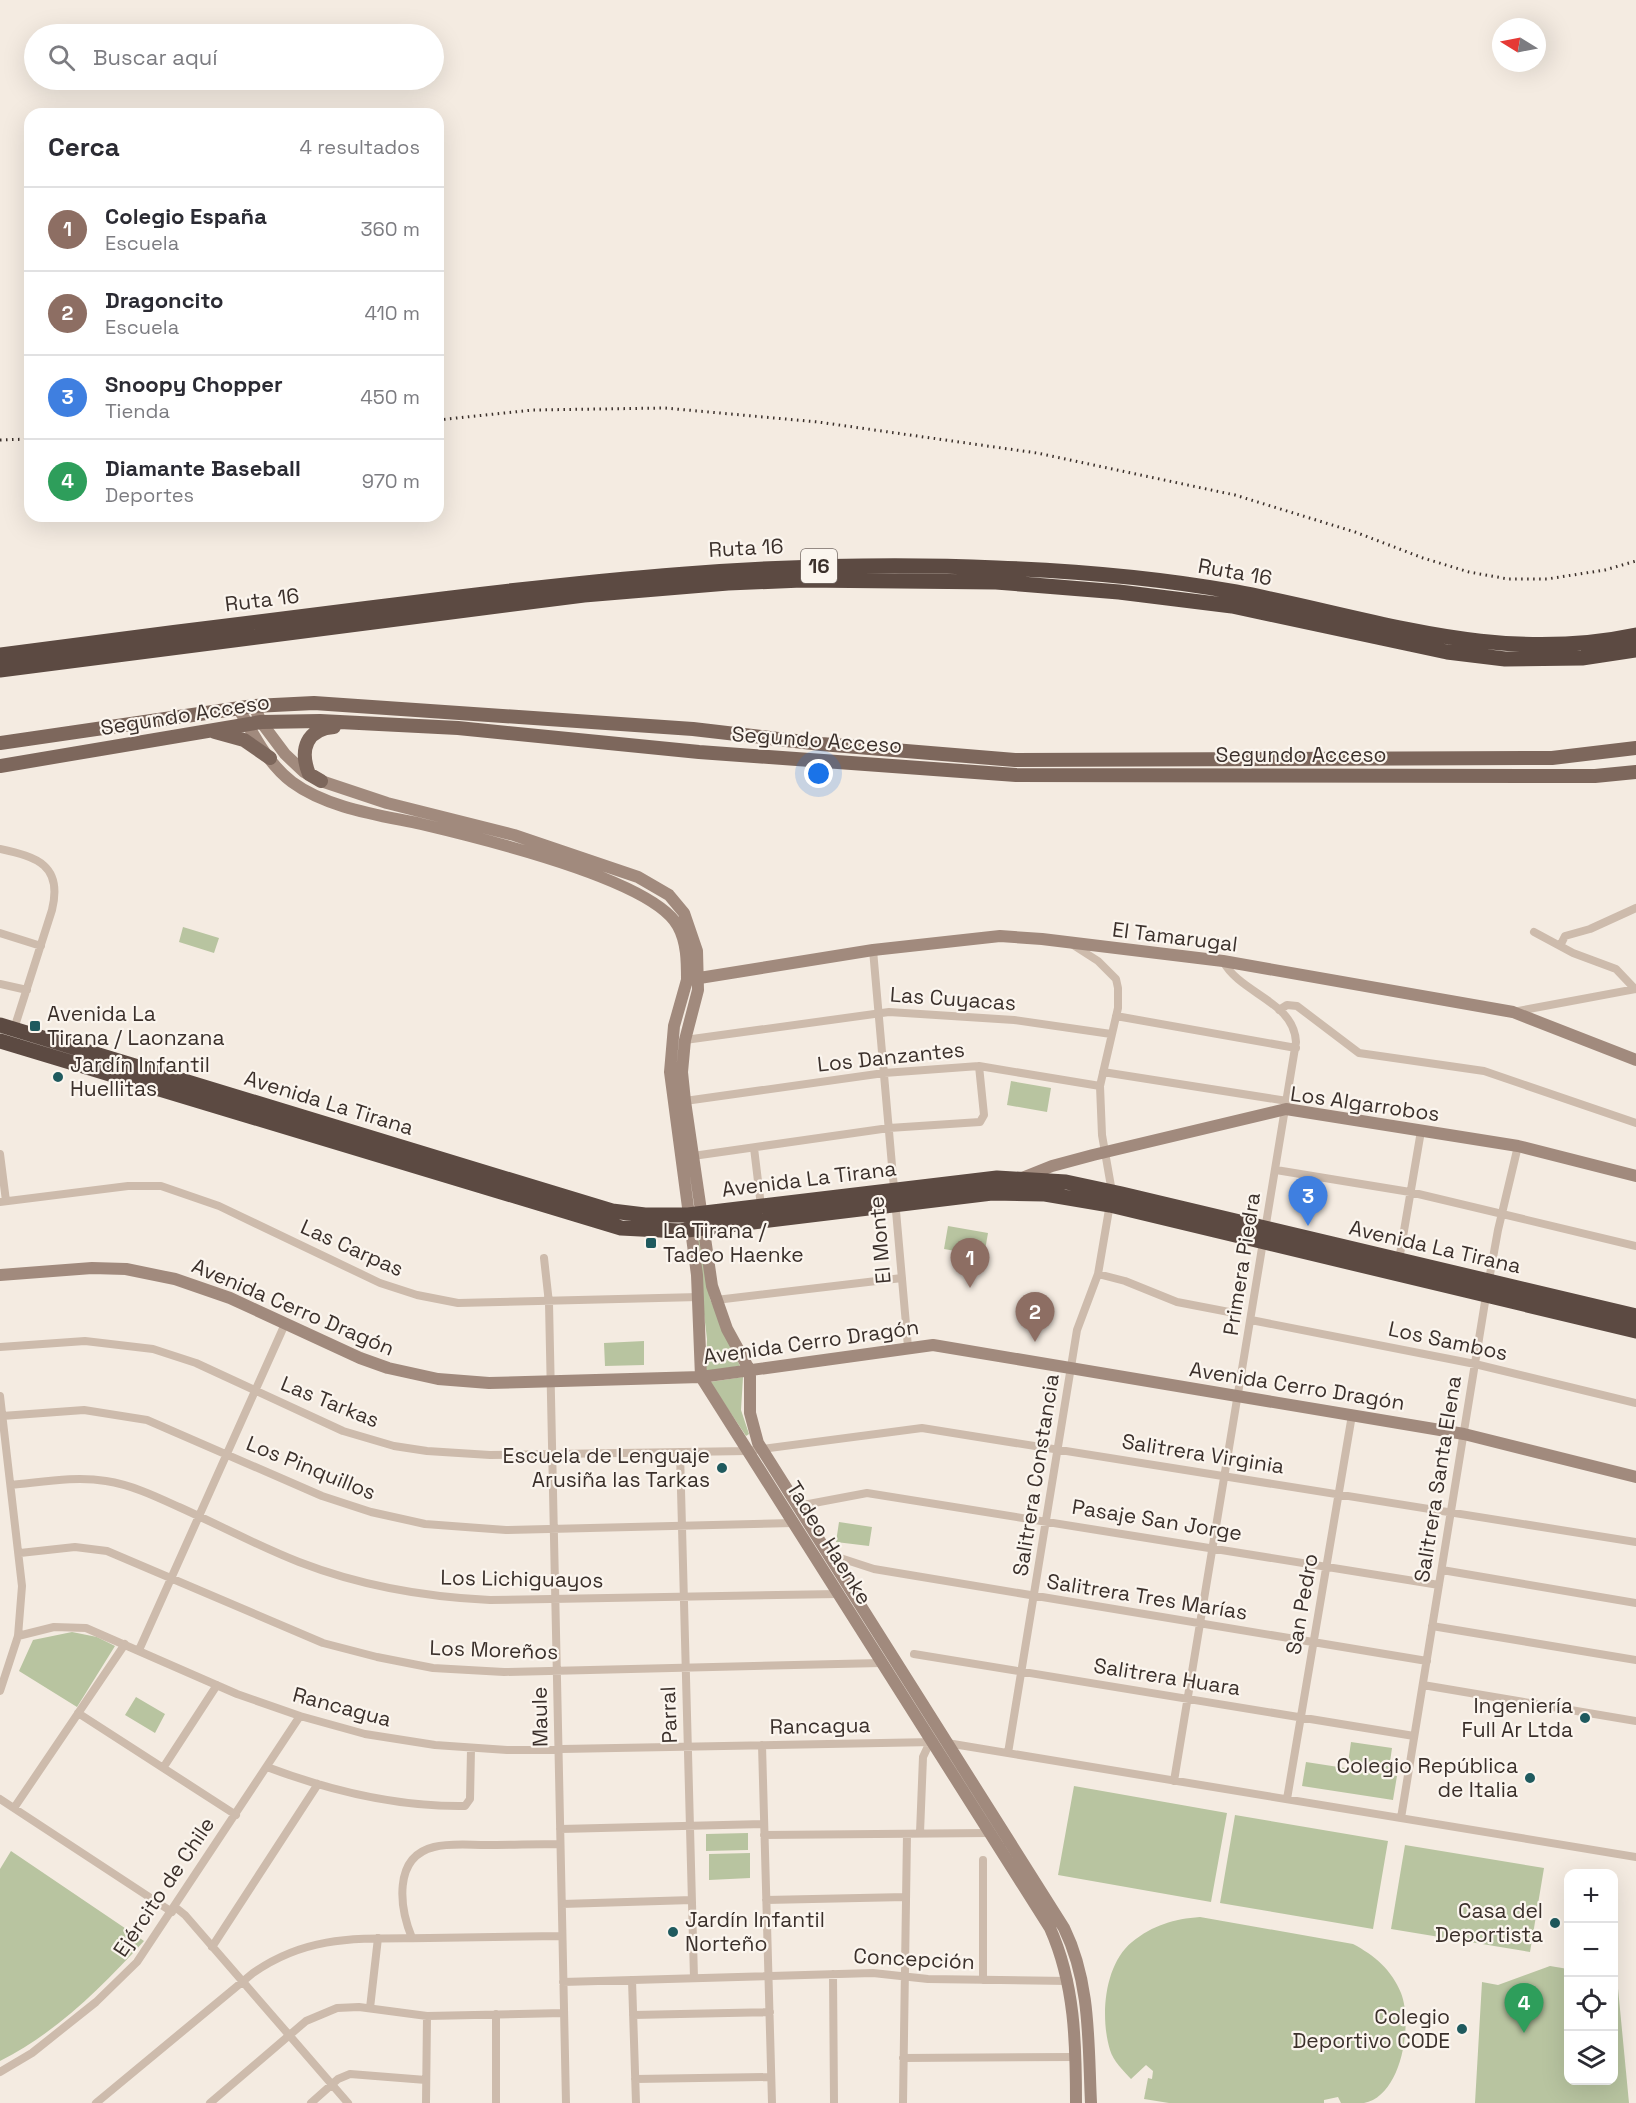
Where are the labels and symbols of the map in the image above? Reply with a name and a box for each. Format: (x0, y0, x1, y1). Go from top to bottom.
north arrow (1492, 18, 1546, 72)
street label: Ruta 16 (708, 532, 784, 563)
road number: 16 (801, 549, 837, 583)
street label: Ruta 16 (1196, 552, 1274, 591)
street label: Ruta 16 (223, 582, 301, 617)
street label: Segundo Acceso (98, 688, 271, 741)
street label: Segundo Acceso (731, 720, 903, 759)
street label: Segundo Acceso (1216, 741, 1386, 768)
your location (804, 759, 833, 788)
street label: El Tamarugal (1111, 915, 1239, 958)
street label: Las Cuyacas (889, 981, 1017, 1016)
place label: Avenida La Tirana / Laonzana (47, 1000, 224, 1051)
marker: Avenida La Tirana / Laonzana (28, 1019, 42, 1033)
street label: Los Danzantes (816, 1035, 966, 1078)
place label: Jardín Infantil Huellitas (70, 1051, 210, 1102)
street label: Avenida La Tirana (241, 1064, 417, 1141)
marker: Jardín Infantil Huellitas (51, 1070, 65, 1084)
street label: Los Algarrobos (1289, 1080, 1441, 1127)
street label: Avenida La Tirana (720, 1154, 898, 1203)
pin: 3 (1288, 1176, 1328, 1226)
street label: Primera Piedra (1217, 1190, 1266, 1337)
street label: El Monte (862, 1195, 897, 1285)
street label: Las Carpas (296, 1213, 408, 1282)
street label: Avenida La Tirana (1347, 1214, 1524, 1279)
place label: La Tirana / Tadeo Haenke (663, 1217, 804, 1268)
marker: La Tirana / Tadeo Haenke (644, 1236, 658, 1250)
pin: 1 (950, 1238, 990, 1288)
street label: Avenida Cerro Dragón (188, 1252, 399, 1361)
pin: 2 (1016, 1292, 1054, 1342)
street label: Avenida Cerro Dragón (701, 1313, 921, 1370)
street label: Los Sambos (1386, 1315, 1510, 1366)
street label: Avenida Cerro Dragón (1188, 1355, 1407, 1416)
street label: Las Tarkas (277, 1370, 383, 1434)
street label: Salitrera Constancia (1006, 1372, 1065, 1578)
street label: Salitrera Santa Elena (1408, 1374, 1467, 1584)
street label: Salitrera Virginia (1120, 1427, 1286, 1480)
street label: Los Pinquillos (242, 1429, 380, 1506)
place label: Escuela de Lenguaje Arusiña las Tarkas (503, 1442, 710, 1493)
marker: Escuela de Lenguaje Arusiña las Tarkas (715, 1461, 729, 1475)
street label: Tadeo Haenke (781, 1476, 878, 1610)
street label: Pasaje San Jorge (1070, 1493, 1244, 1546)
street label: San Pedro (1279, 1551, 1324, 1656)
street label: Los Lichiguayos (440, 1564, 604, 1593)
street label: Salitrera Tres Marías (1045, 1567, 1249, 1626)
street label: Los Moreños (429, 1634, 559, 1665)
street label: Salitrera Huara (1092, 1652, 1242, 1701)
street label: Rancagua (290, 1680, 394, 1733)
street label: Parral (654, 1686, 683, 1744)
street label: Maule (525, 1687, 554, 1747)
place label: Ingeniería Full Ar Ltda (1461, 1692, 1573, 1743)
street label: Rancagua (769, 1711, 871, 1740)
marker: Ingeniería Full Ar Ltda (1578, 1711, 1592, 1725)
place label: Colegio República de Italia (1336, 1752, 1518, 1803)
marker: Colegio República de Italia (1523, 1771, 1537, 1785)
street label: Ejército de Chile (107, 1812, 220, 1962)
place label: Casa del Deportista (1435, 1897, 1543, 1948)
place label: Jardín Infantil Norteño (685, 1906, 825, 1957)
marker: Casa del Deportista (1548, 1916, 1562, 1930)
marker: Jardín Infantil Norteño (666, 1925, 680, 1939)
street label: Concepción (853, 1942, 975, 1975)
pin: 4 (1504, 1984, 1544, 2033)
place label: Colegio Deportivo CODE (1292, 2003, 1450, 2054)
marker: Colegio Deportivo CODE (1455, 2022, 1469, 2036)

